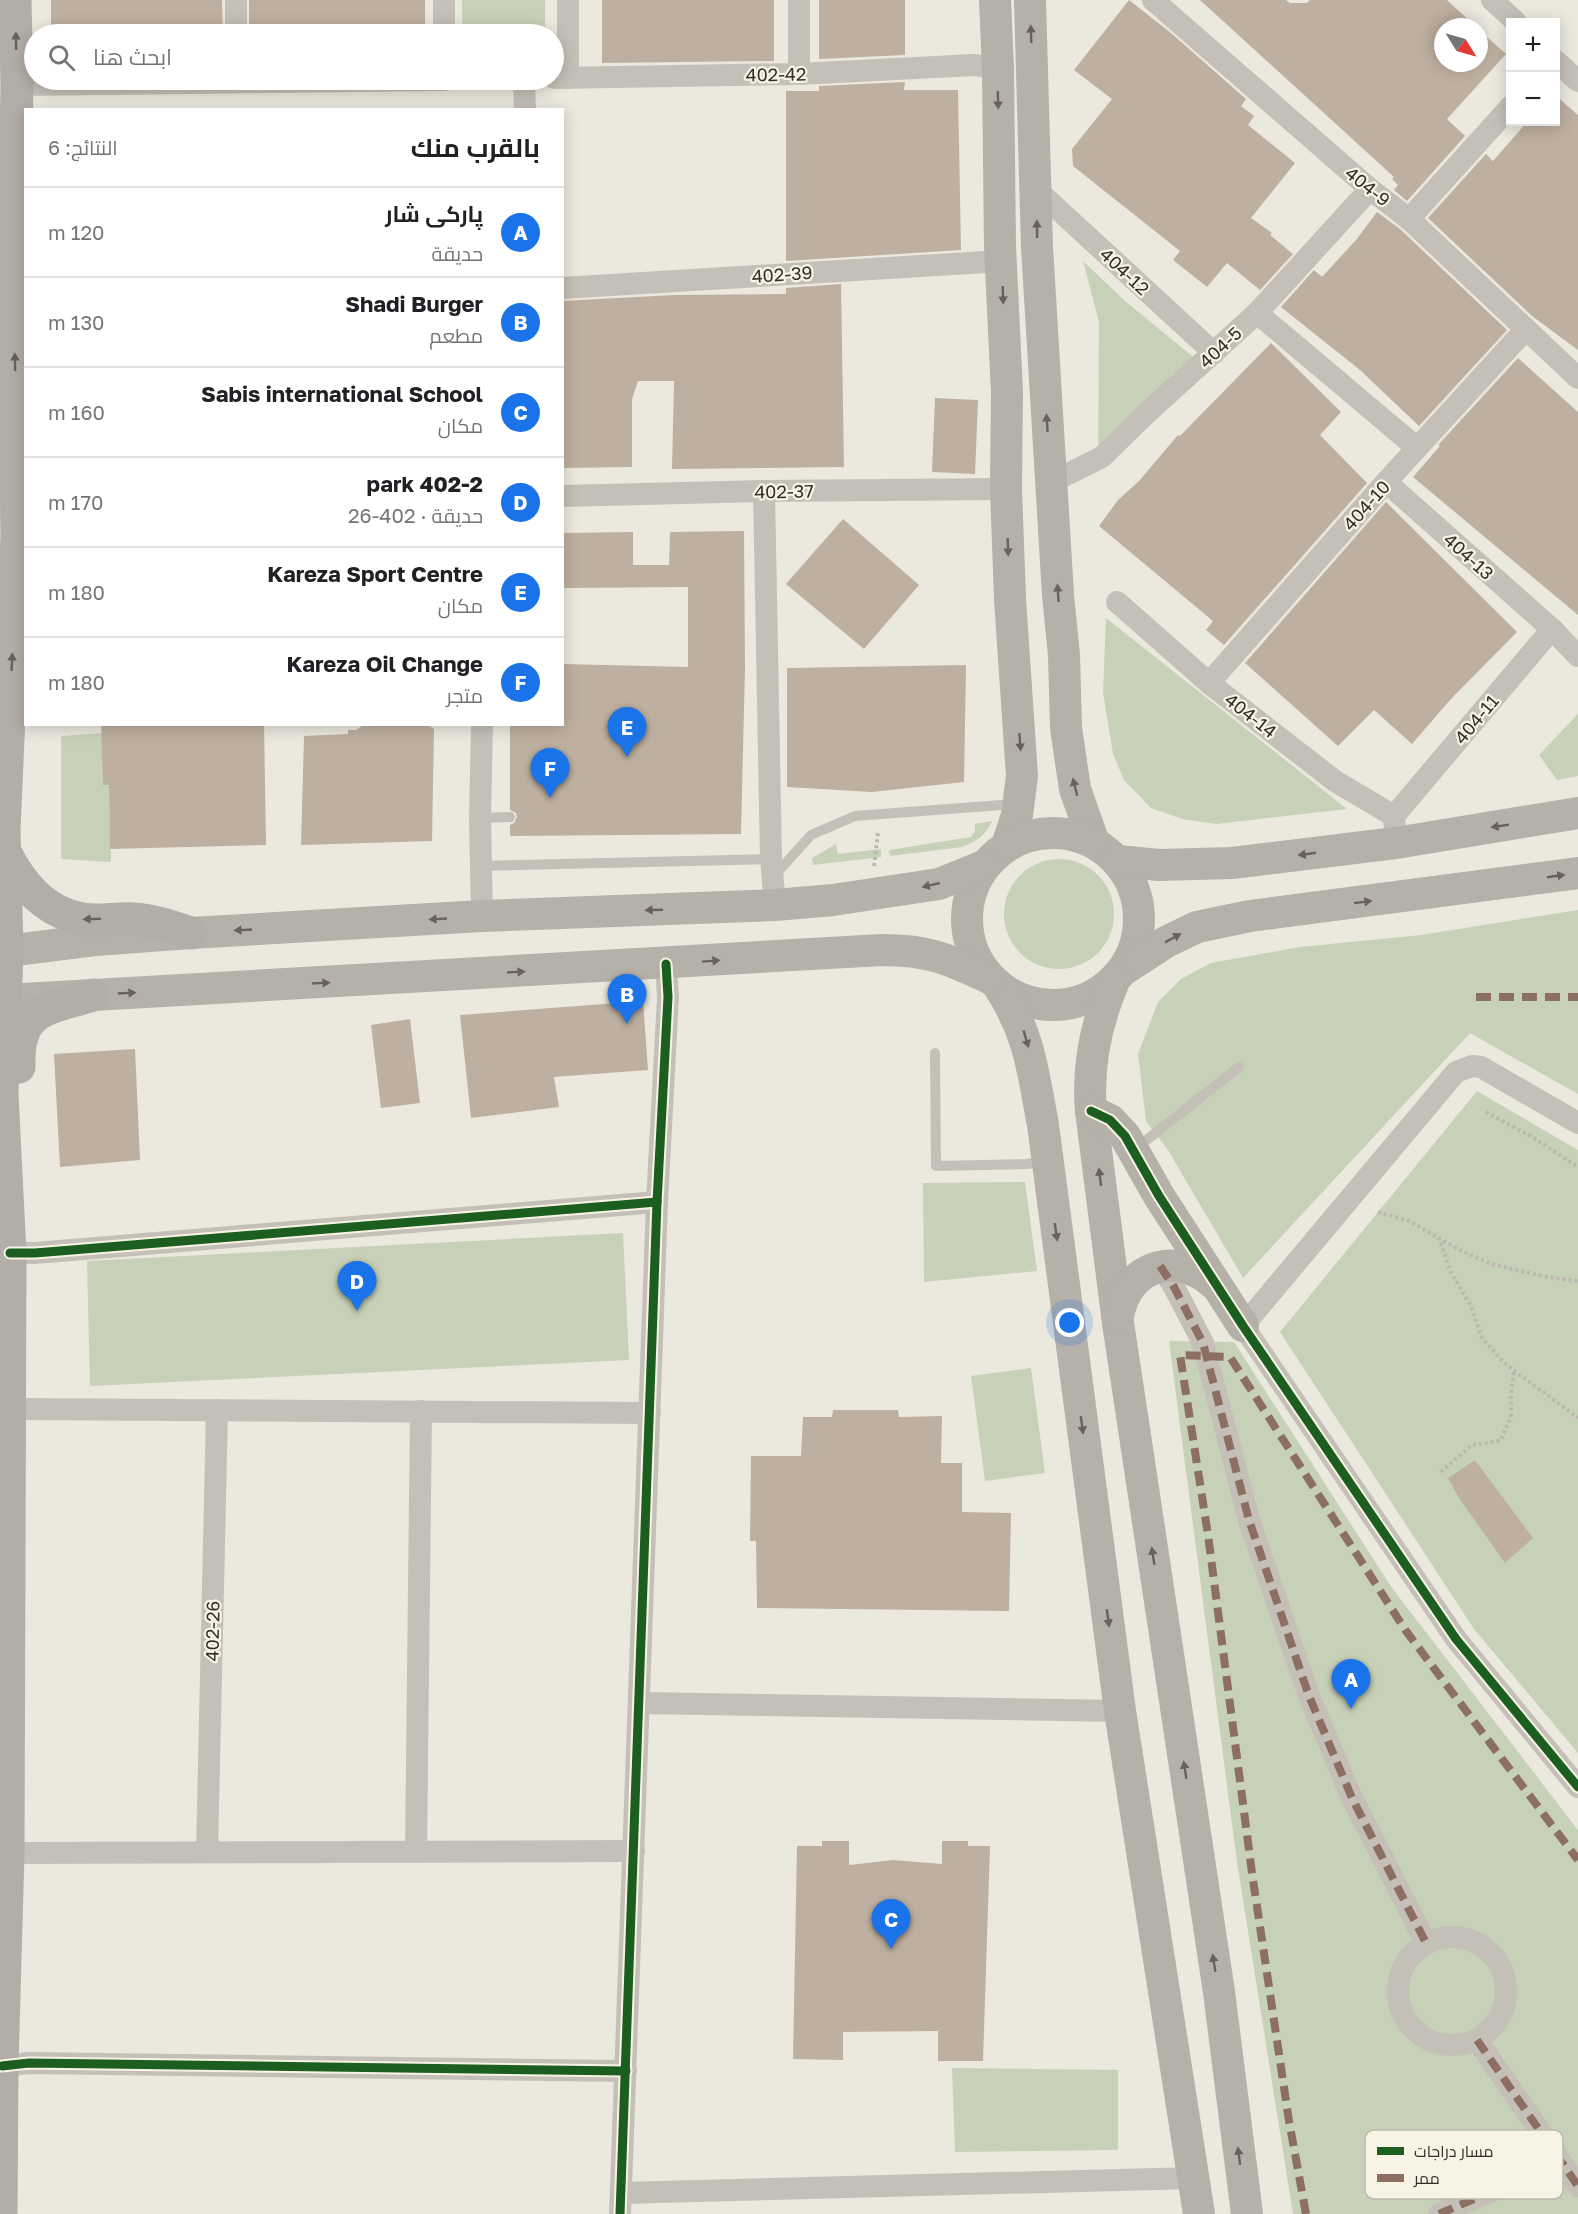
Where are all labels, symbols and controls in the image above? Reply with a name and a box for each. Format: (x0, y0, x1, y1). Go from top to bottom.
north arrow (1434, 18, 1488, 72)
map controls (1506, 18, 1560, 126)
button: + (1506, 18, 1560, 72)
search box (24, 24, 564, 90)
one-way arrow (1026, 24, 1036, 43)
one-way arrow (11, 31, 21, 50)
icon: search (45, 41, 78, 74)
text: ابحث هنا (93, 43, 172, 70)
street label: 402-42 (745, 62, 807, 86)
button: − (1506, 72, 1560, 126)
one-way arrow (993, 91, 1003, 110)
text: بالقرب منك (411, 132, 540, 163)
text: النتائج: 6 (48, 135, 118, 159)
street label: 404-9 (1341, 161, 1395, 211)
text: پارکی شار (385, 200, 483, 227)
one-way arrow (1032, 219, 1042, 238)
text: 120 m (48, 220, 104, 244)
text: A (513, 220, 528, 244)
text: حديقة (432, 241, 483, 265)
street label: 404-12 (1096, 243, 1154, 299)
street label: 402-39 (751, 261, 813, 287)
one-way arrow (998, 286, 1007, 305)
text: Shadi Burger (345, 290, 483, 317)
text: 130 m (48, 310, 105, 334)
text: B (513, 310, 528, 334)
street label: 404-5 (1194, 322, 1246, 372)
text: مطعم (429, 323, 483, 347)
one-way arrow (10, 352, 19, 371)
text: Sabis international School (201, 380, 483, 407)
text: 160 m (48, 400, 105, 424)
text: C (513, 400, 528, 424)
text: مكان (438, 413, 483, 437)
one-way arrow (1043, 414, 1052, 433)
text: park 402-2 (367, 470, 483, 497)
street label: 404-10 (1338, 475, 1394, 535)
street label: 402-37 (754, 479, 814, 503)
text: 170 m (48, 490, 103, 514)
text: D (513, 490, 528, 514)
text: حديقة · 402-26 (348, 503, 483, 527)
street label: 404-13 (1440, 528, 1498, 584)
one-way arrow (1003, 538, 1012, 557)
text: Kareza Sport Centre (267, 560, 483, 587)
text: 180 m (48, 580, 105, 604)
text: E (514, 580, 527, 604)
one-way arrow (1053, 584, 1063, 603)
text: مكان (438, 593, 483, 617)
text: Kareza Oil Change (287, 650, 483, 677)
one-way arrow (7, 652, 16, 671)
text: 180 m (48, 670, 105, 694)
text: F (515, 670, 526, 694)
text: متجر (446, 683, 483, 707)
street label: 404-14 (1221, 688, 1281, 742)
street label: 404-11 (1449, 690, 1503, 748)
pin: E (608, 708, 646, 757)
one-way arrow (1015, 732, 1025, 751)
pin: F (530, 748, 570, 798)
one-way arrow (1069, 778, 1079, 796)
one-way arrow (1490, 822, 1509, 831)
one-way arrow (1297, 849, 1316, 858)
one-way arrow (1547, 872, 1566, 881)
one-way arrow (921, 881, 940, 890)
one-way arrow (1354, 897, 1373, 907)
one-way arrow (644, 905, 663, 915)
one-way arrow (83, 914, 102, 924)
one-way arrow (428, 914, 447, 923)
one-way arrow (234, 925, 253, 935)
one-way arrow (1165, 933, 1181, 944)
one-way arrow (701, 956, 720, 966)
one-way arrow (506, 968, 525, 977)
pin: B (608, 974, 646, 1024)
one-way arrow (312, 978, 331, 987)
one-way arrow (117, 989, 136, 998)
one-way arrow (1021, 1030, 1031, 1048)
one-way arrow (1095, 1167, 1105, 1186)
one-way arrow (1051, 1222, 1061, 1241)
pin: D (338, 1262, 376, 1311)
your location (1055, 1308, 1084, 1337)
one-way arrow (1077, 1415, 1086, 1434)
one-way arrow (1149, 1547, 1158, 1566)
street label: 402-26 (200, 1600, 224, 1662)
one-way arrow (1103, 1609, 1112, 1628)
pin: A (1332, 1660, 1370, 1709)
one-way arrow (1181, 1760, 1190, 1779)
pin: C (872, 1900, 910, 1949)
one-way arrow (1210, 1953, 1219, 1972)
legend (1365, 2130, 1563, 2199)
text: مسار دراجات (1414, 2141, 1493, 2161)
one-way arrow (1234, 2147, 1244, 2166)
text: ممر (1413, 2168, 1440, 2188)

